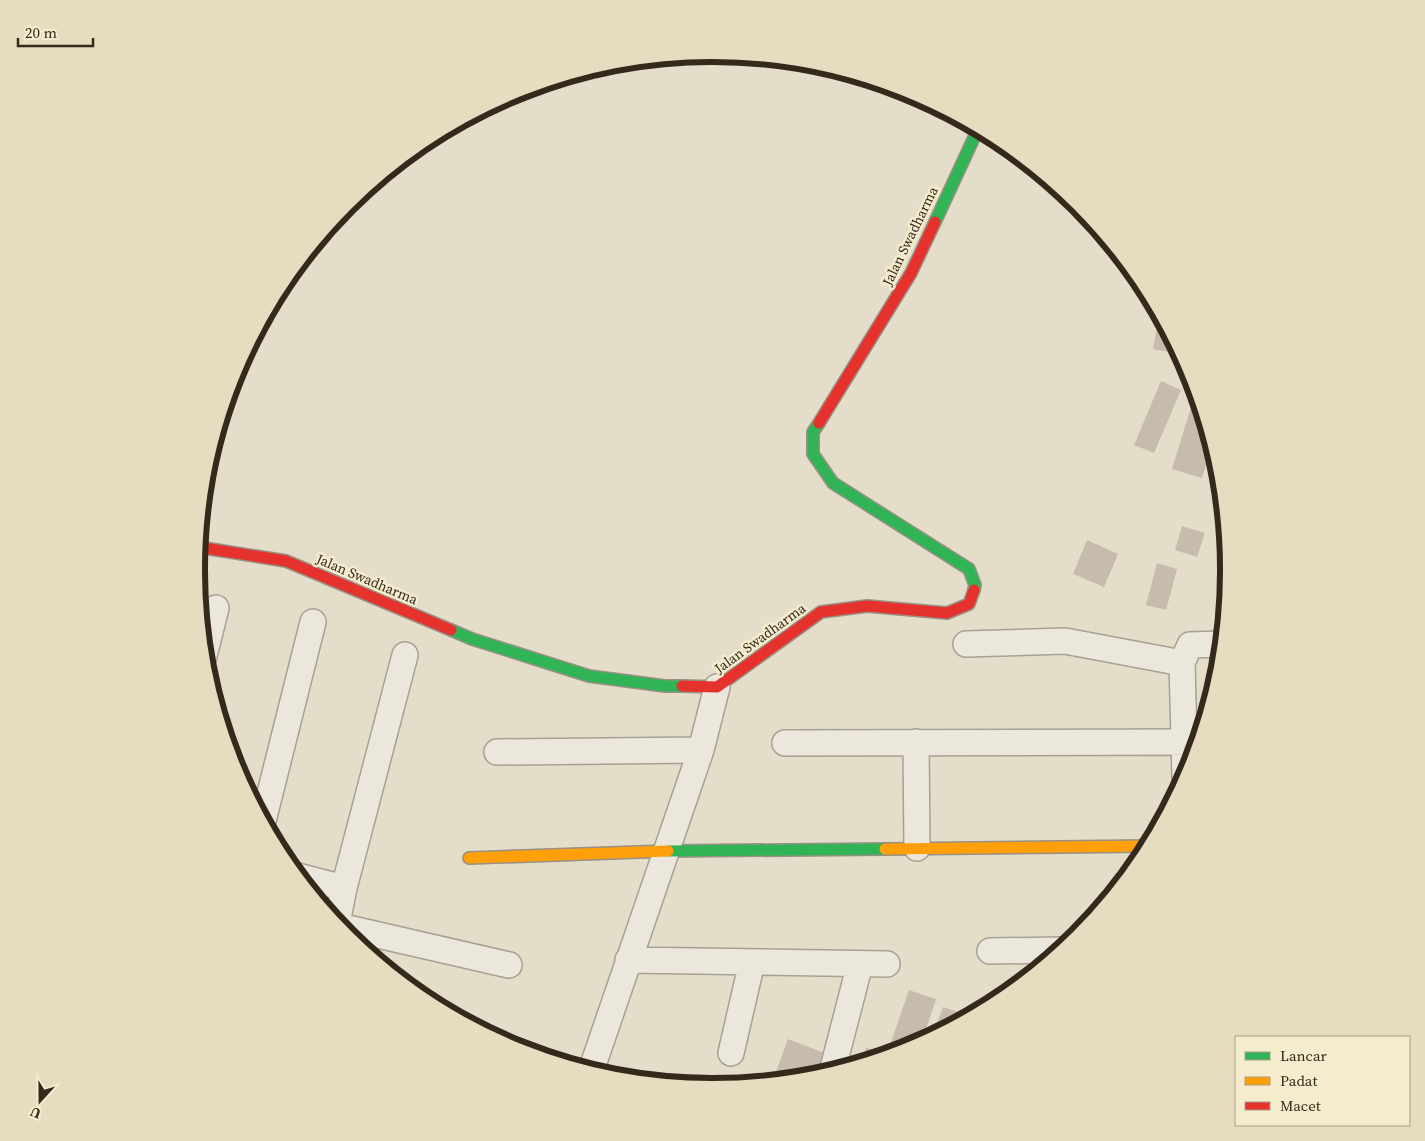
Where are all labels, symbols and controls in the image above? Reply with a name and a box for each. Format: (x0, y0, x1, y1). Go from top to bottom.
scale bar (18, 15, 92, 47)
text: 20 m (25, 22, 57, 43)
street label: Jalan Swadharma (877, 182, 943, 290)
street label: Jalan Swadharma (312, 548, 422, 610)
street label: Jalan Swadharma (709, 598, 810, 679)
legend (1235, 1036, 1410, 1126)
text: Lancar (1280, 1045, 1327, 1066)
text: Padat (1280, 1070, 1317, 1091)
north arrow (15, 1076, 65, 1126)
text: Macet (1280, 1095, 1321, 1116)
text: U (27, 1102, 44, 1124)

